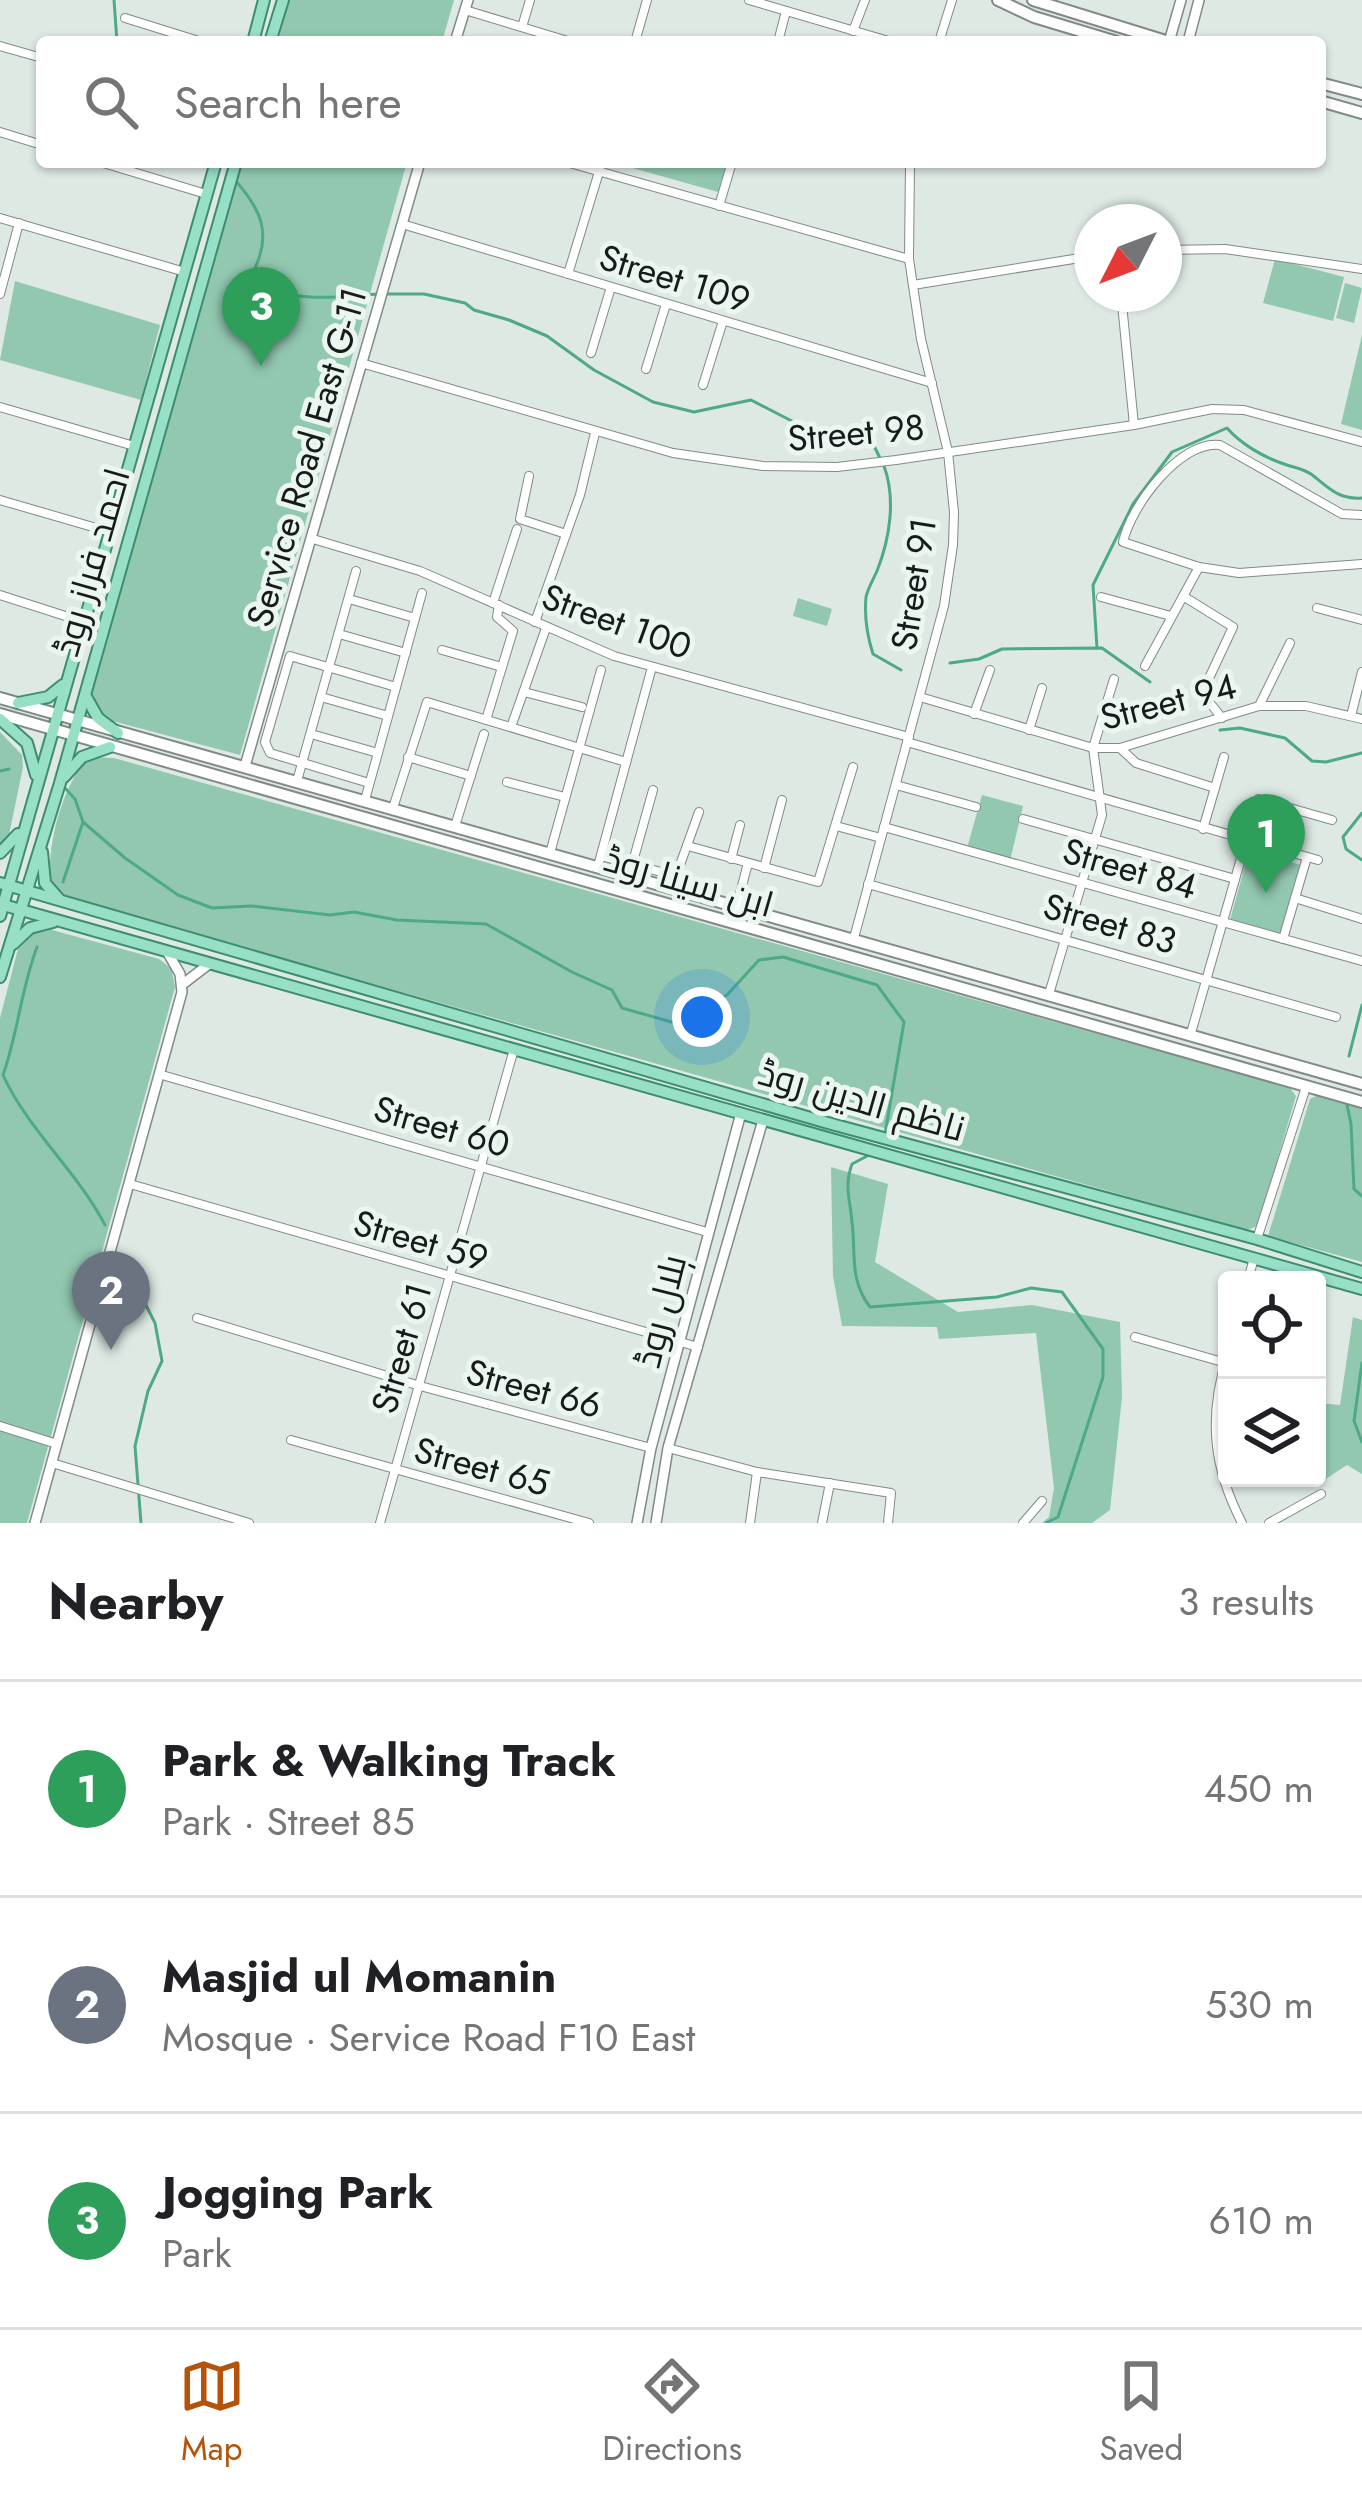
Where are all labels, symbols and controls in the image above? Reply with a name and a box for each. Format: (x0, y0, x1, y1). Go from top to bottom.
search box (36, 36, 1326, 168)
icon: search (78, 69, 144, 135)
text: Search here (174, 70, 402, 135)
north arrow (1074, 204, 1182, 312)
street label: Street 109 (593, 230, 757, 326)
pin: 3 (222, 267, 300, 366)
street label: Service Road East G-11 (233, 281, 379, 633)
street label: Street 98 (785, 400, 927, 464)
street label: احمد فراز روڈ (39, 462, 143, 662)
street label: Street 91 (877, 514, 949, 654)
street label: Street 100 (535, 570, 699, 672)
street label: Street 94 (1095, 659, 1241, 743)
pin: 1 (1227, 794, 1305, 893)
street label: Street 84 (1057, 824, 1203, 912)
street label: ابن سینا روڈ (598, 832, 780, 930)
street label: Street 83 (1037, 879, 1183, 967)
your location (672, 987, 732, 1047)
street label: ناظم الدین روڈ (753, 1046, 971, 1154)
street label: Street 60 (368, 1082, 516, 1170)
street label: Street 59 (348, 1196, 494, 1284)
street label: ہلال روڈ (621, 1249, 699, 1373)
pin: 2 (72, 1251, 150, 1350)
map controls (1218, 1271, 1326, 1487)
button: locate (1218, 1271, 1326, 1379)
street label: Street 61 (358, 1277, 444, 1419)
street label: Street 66 (461, 1345, 607, 1431)
button: layers (1218, 1379, 1326, 1487)
street label: Street 65 (409, 1423, 555, 1509)
text: Nearby (48, 1564, 223, 1638)
text: 3 results (1178, 1573, 1314, 1630)
text: Park & Walking Track (162, 1728, 616, 1793)
text: 1 (77, 1760, 97, 1817)
text: 450 m (1204, 1760, 1314, 1817)
text: Park · Street 85 (162, 1793, 415, 1850)
text: Masjid ul Momanin (162, 1944, 556, 2009)
text: 2 (74, 1976, 100, 2033)
text: 530 m (1205, 1976, 1314, 2033)
text: Mosque · Service Road F10 East (162, 2009, 695, 2066)
text: Jogging Park (162, 2160, 433, 2225)
text: 3 (75, 2192, 99, 2249)
text: 610 m (1208, 2192, 1314, 2249)
text: Park (162, 2225, 232, 2282)
tab: Map (179, 2353, 245, 2472)
tab: Directions (602, 2353, 742, 2472)
tab: Saved (1100, 2353, 1183, 2472)

